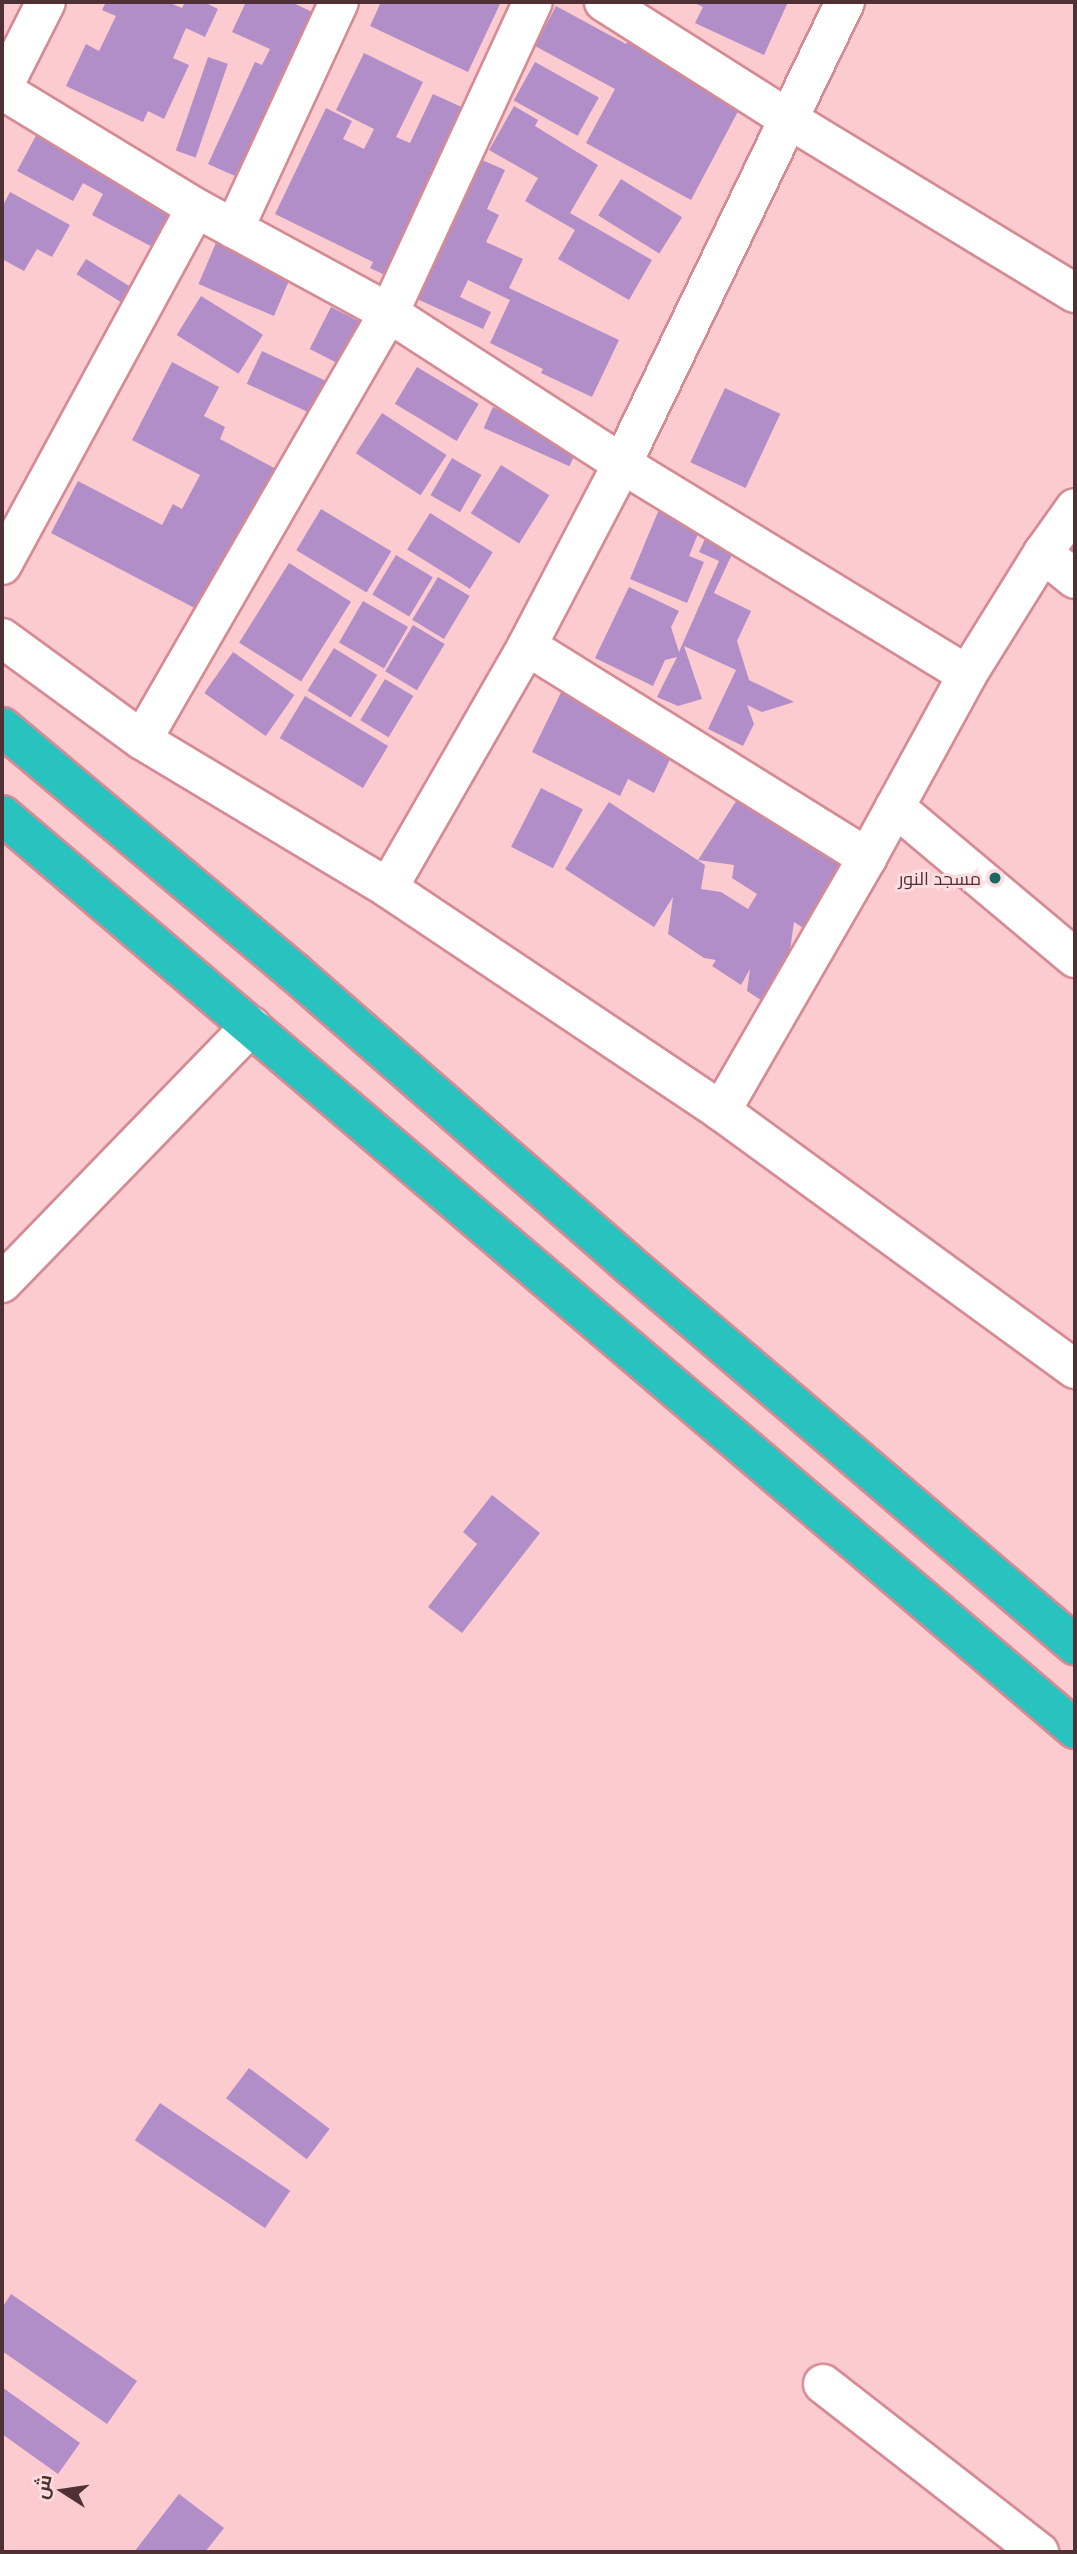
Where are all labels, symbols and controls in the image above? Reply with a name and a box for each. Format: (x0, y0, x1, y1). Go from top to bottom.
place label: مسجد النور (899, 867, 981, 889)
marker: مسجد النور (987, 870, 1003, 886)
north arrow (28, 2456, 98, 2526)
text: ش (27, 2472, 58, 2501)

